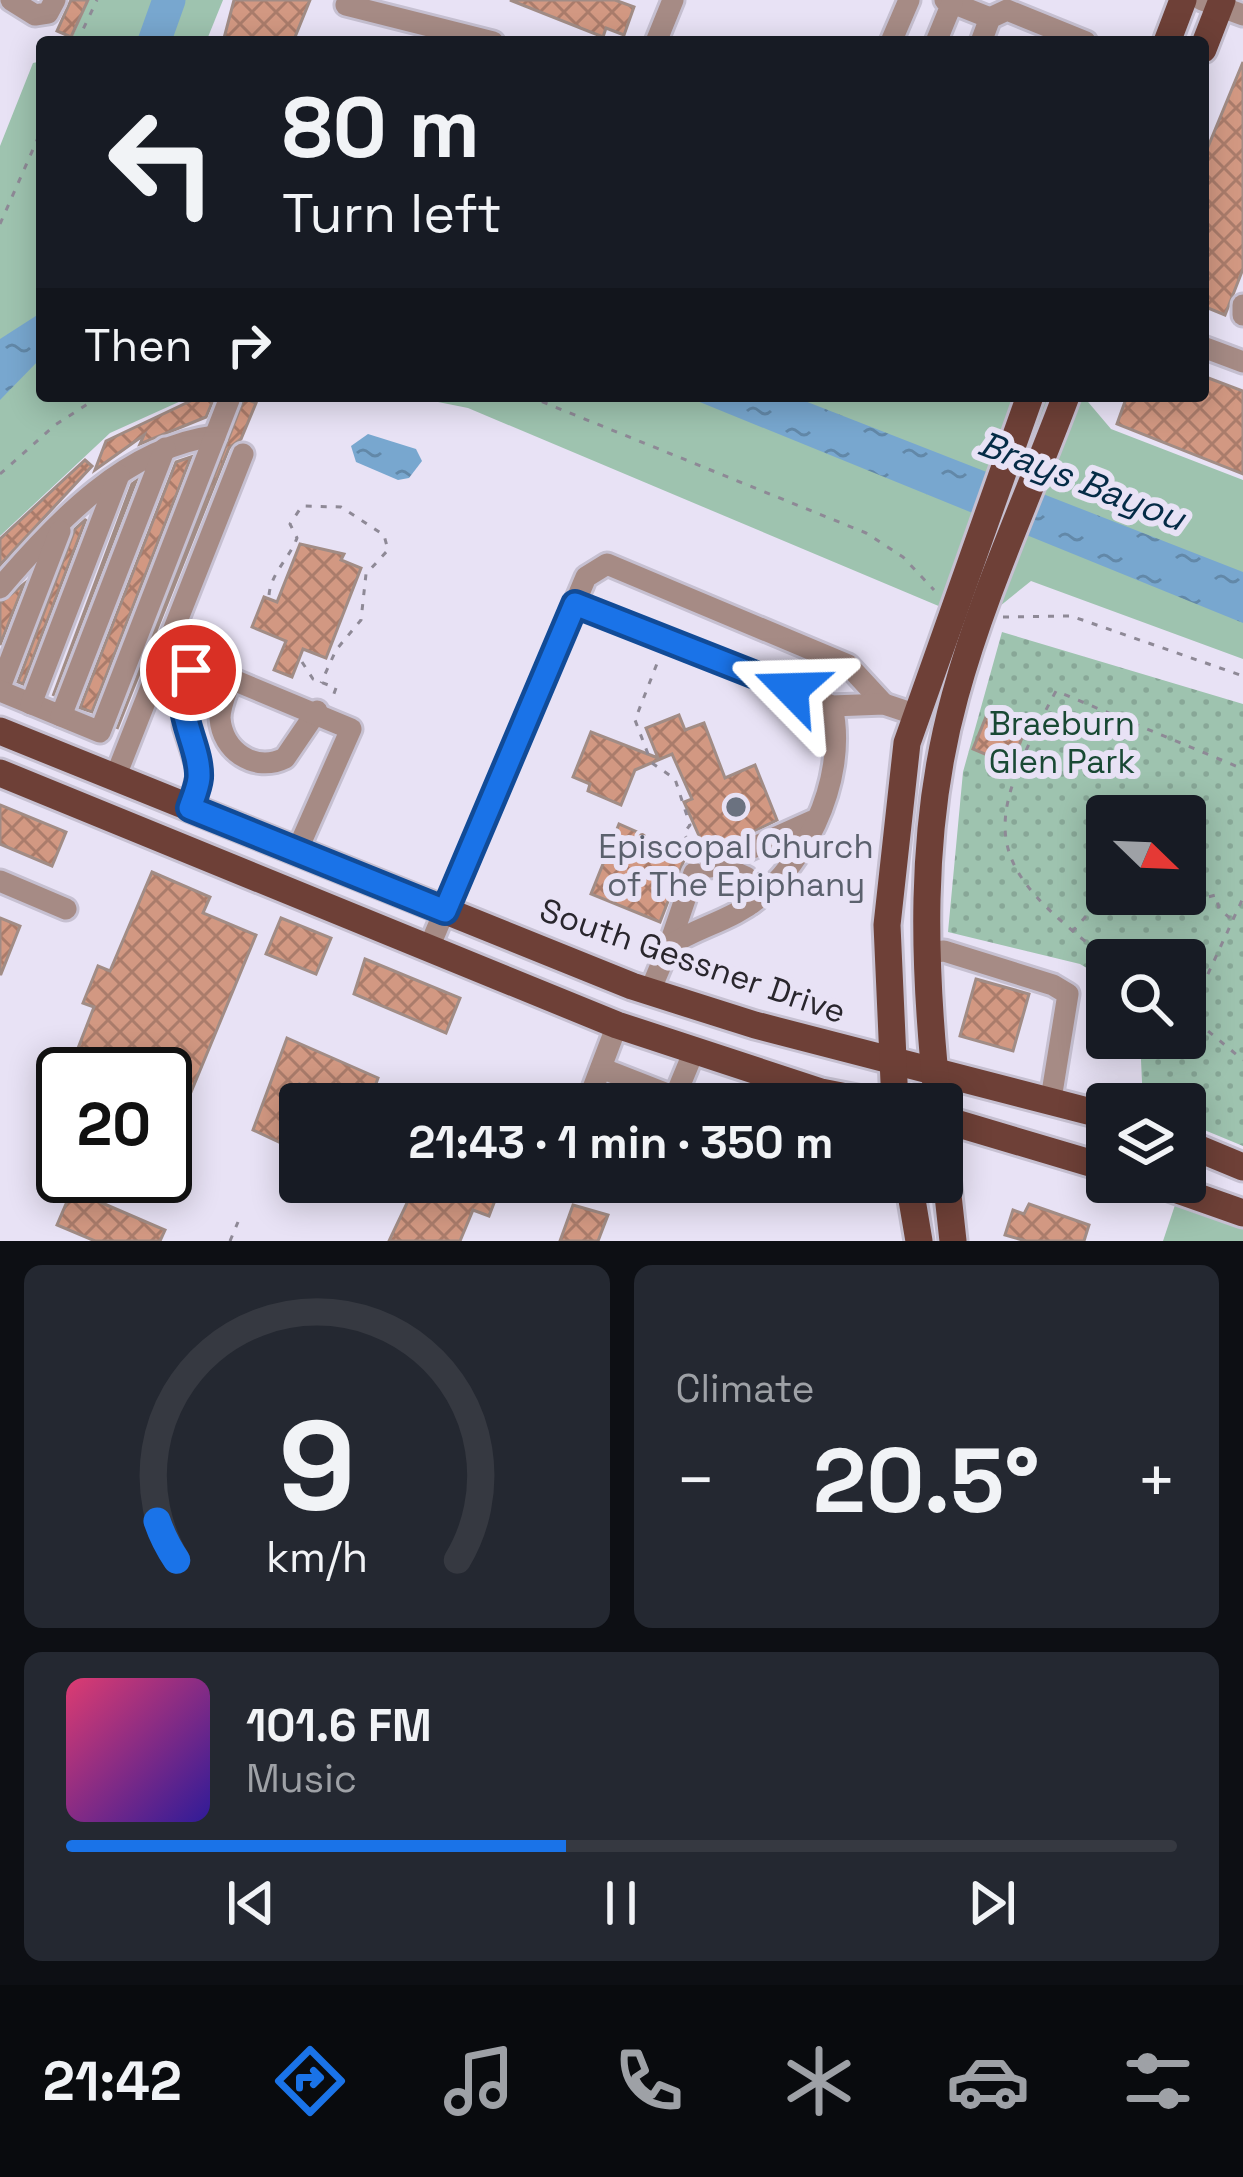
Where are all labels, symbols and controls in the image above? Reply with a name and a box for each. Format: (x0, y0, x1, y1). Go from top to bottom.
text: 80 m (282, 74, 480, 182)
icon: left (84, 84, 240, 240)
text: Turn left (282, 179, 502, 248)
icon: right (216, 312, 282, 378)
text: Then (84, 317, 192, 374)
water label: Brays Bayou (972, 420, 1193, 542)
pin (140, 619, 242, 721)
position arrow (728, 626, 854, 752)
icon: arrive (158, 637, 224, 703)
park label: Braeburn Glen Park (989, 703, 1136, 783)
marker: Episcopal Church of The Epiphany (723, 794, 749, 820)
north arrow (1086, 795, 1206, 915)
map controls (1086, 795, 1206, 1203)
place label: Episcopal Church of The Epiphany (598, 826, 874, 906)
street label: South Gessner Drive (534, 889, 851, 1033)
button: search (1086, 939, 1206, 1059)
speed limit sign: 20 (36, 1047, 192, 1203)
button: layers (1086, 1083, 1206, 1203)
text: 21:43 · 1 min · 350 m (408, 1114, 834, 1171)
text: Climate (676, 1364, 815, 1413)
text: 9 (278, 1386, 355, 1545)
text: 20.5° (813, 1423, 1040, 1538)
text: − (676, 1438, 716, 1522)
text: + (1136, 1438, 1177, 1522)
text: km/h (266, 1529, 368, 1584)
text: 101.6 FM (246, 1697, 432, 1754)
text: Music (246, 1754, 357, 1803)
icon: previous (218, 1870, 284, 1936)
icon: pause (588, 1870, 654, 1936)
icon: next (959, 1870, 1025, 1936)
icon: directions (268, 2039, 352, 2123)
icon: music (437, 2039, 521, 2123)
icon: phone (607, 2039, 691, 2123)
icon: climate (777, 2039, 861, 2123)
icon: car (946, 2039, 1030, 2123)
icon: filters (1116, 2039, 1200, 2123)
text: 21:42 (43, 2047, 182, 2116)

